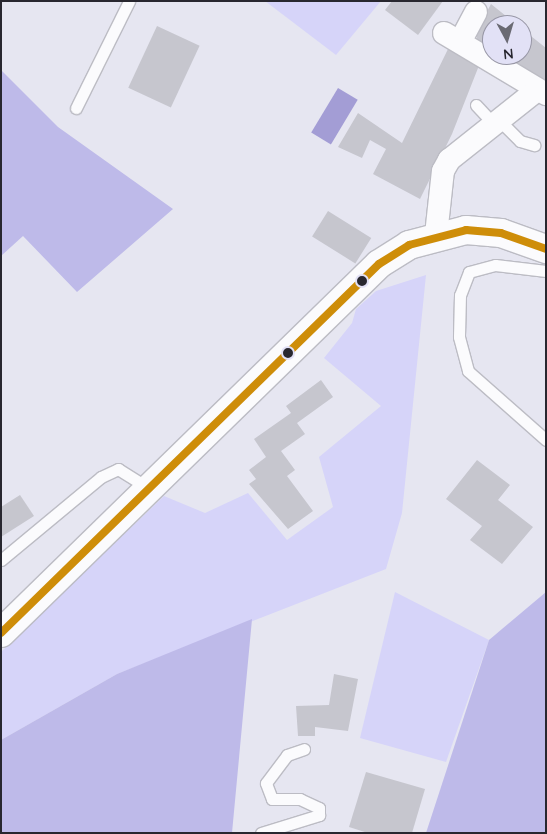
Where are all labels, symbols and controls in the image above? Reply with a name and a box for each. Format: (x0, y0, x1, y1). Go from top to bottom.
north arrow (482, 15, 532, 65)
text: N (502, 44, 515, 63)
unlabelled marker (357, 276, 367, 286)
unlabelled marker (283, 348, 293, 358)

